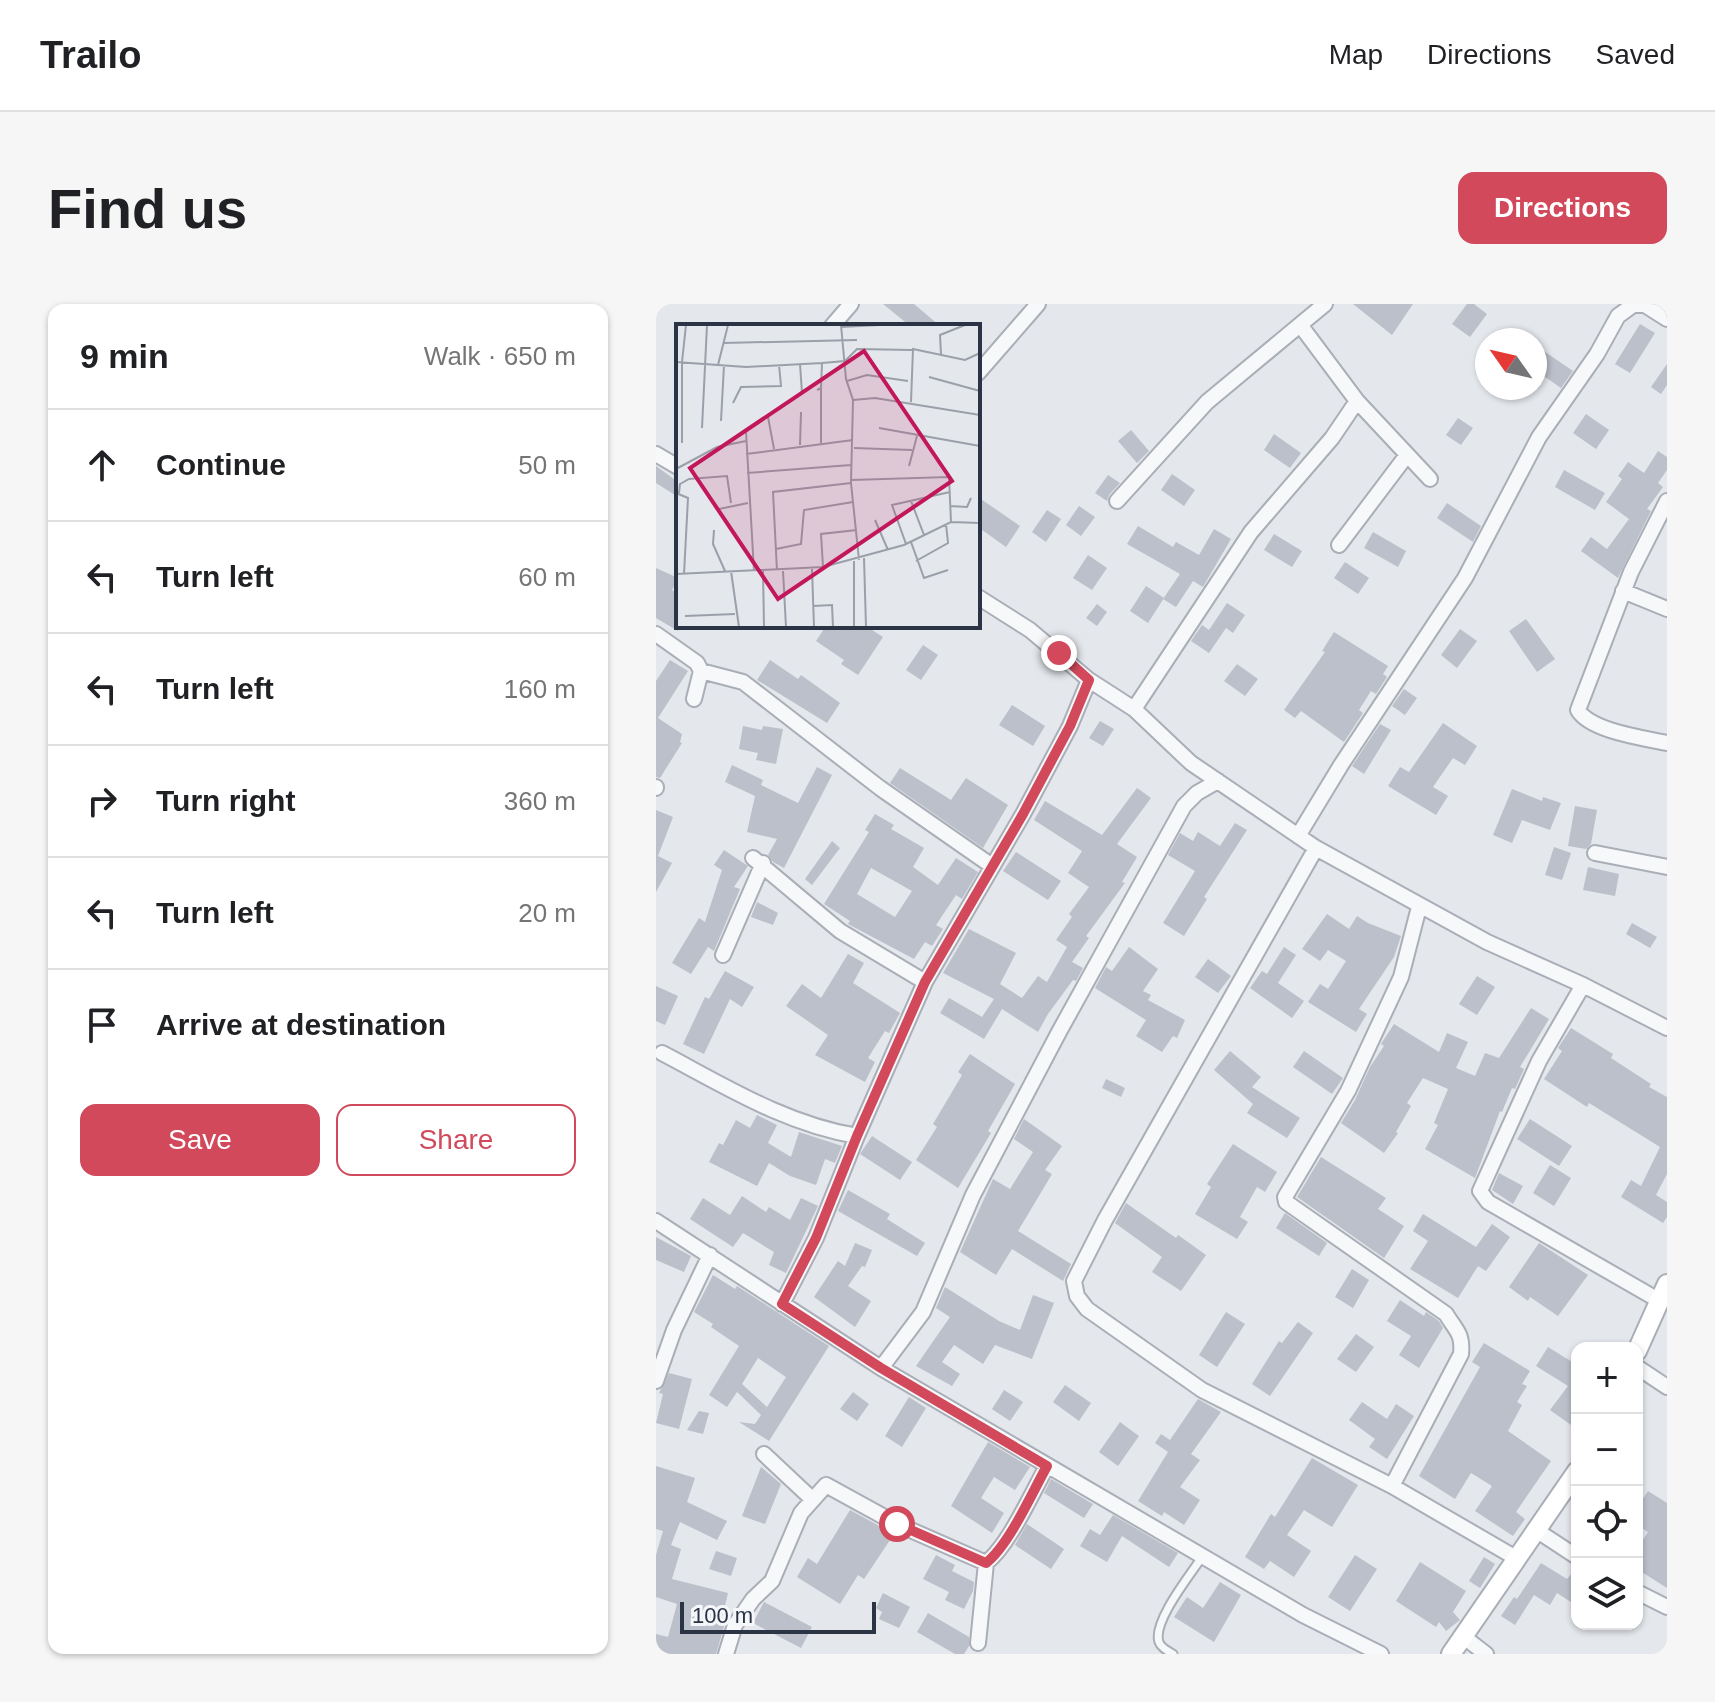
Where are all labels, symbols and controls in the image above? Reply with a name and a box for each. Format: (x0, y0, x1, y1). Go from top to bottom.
text: Trailo (40, 34, 141, 76)
text: Map (1329, 39, 1383, 70)
text: Directions (1427, 39, 1552, 70)
text: Saved (1596, 39, 1675, 70)
button: Directions (1458, 172, 1667, 244)
text: Find us (48, 177, 247, 240)
inset map (676, 324, 980, 628)
north arrow (1475, 328, 1547, 400)
text: 9 min (80, 337, 169, 375)
text: Walk · 650 m (424, 341, 576, 371)
icon: ahead (80, 443, 124, 487)
text: Continue (156, 448, 286, 481)
text: 50 m (518, 450, 576, 480)
icon: left (80, 555, 124, 599)
text: Turn left (156, 560, 274, 593)
text: 60 m (518, 562, 576, 592)
route end (1041, 635, 1077, 671)
icon: left (80, 667, 124, 711)
text: Turn left (156, 672, 274, 705)
text: 160 m (504, 674, 576, 704)
icon: right (80, 779, 124, 823)
text: Turn right (156, 784, 295, 817)
text: 360 m (504, 786, 576, 816)
icon: left (80, 891, 124, 935)
text: Turn left (156, 896, 274, 929)
text: 20 m (518, 898, 576, 928)
icon: arrive (80, 1003, 124, 1047)
text: Arrive at destination (156, 1008, 446, 1041)
button: Save (80, 1104, 320, 1176)
button: Share (336, 1104, 576, 1176)
map controls (1571, 1342, 1643, 1630)
button: + (1571, 1342, 1643, 1414)
button: − (1571, 1414, 1643, 1486)
button: locate (1571, 1486, 1643, 1558)
route start (879, 1506, 915, 1542)
button: layers (1571, 1558, 1643, 1630)
scale bar (680, 1598, 876, 1634)
text: 100 m (692, 1603, 753, 1628)

